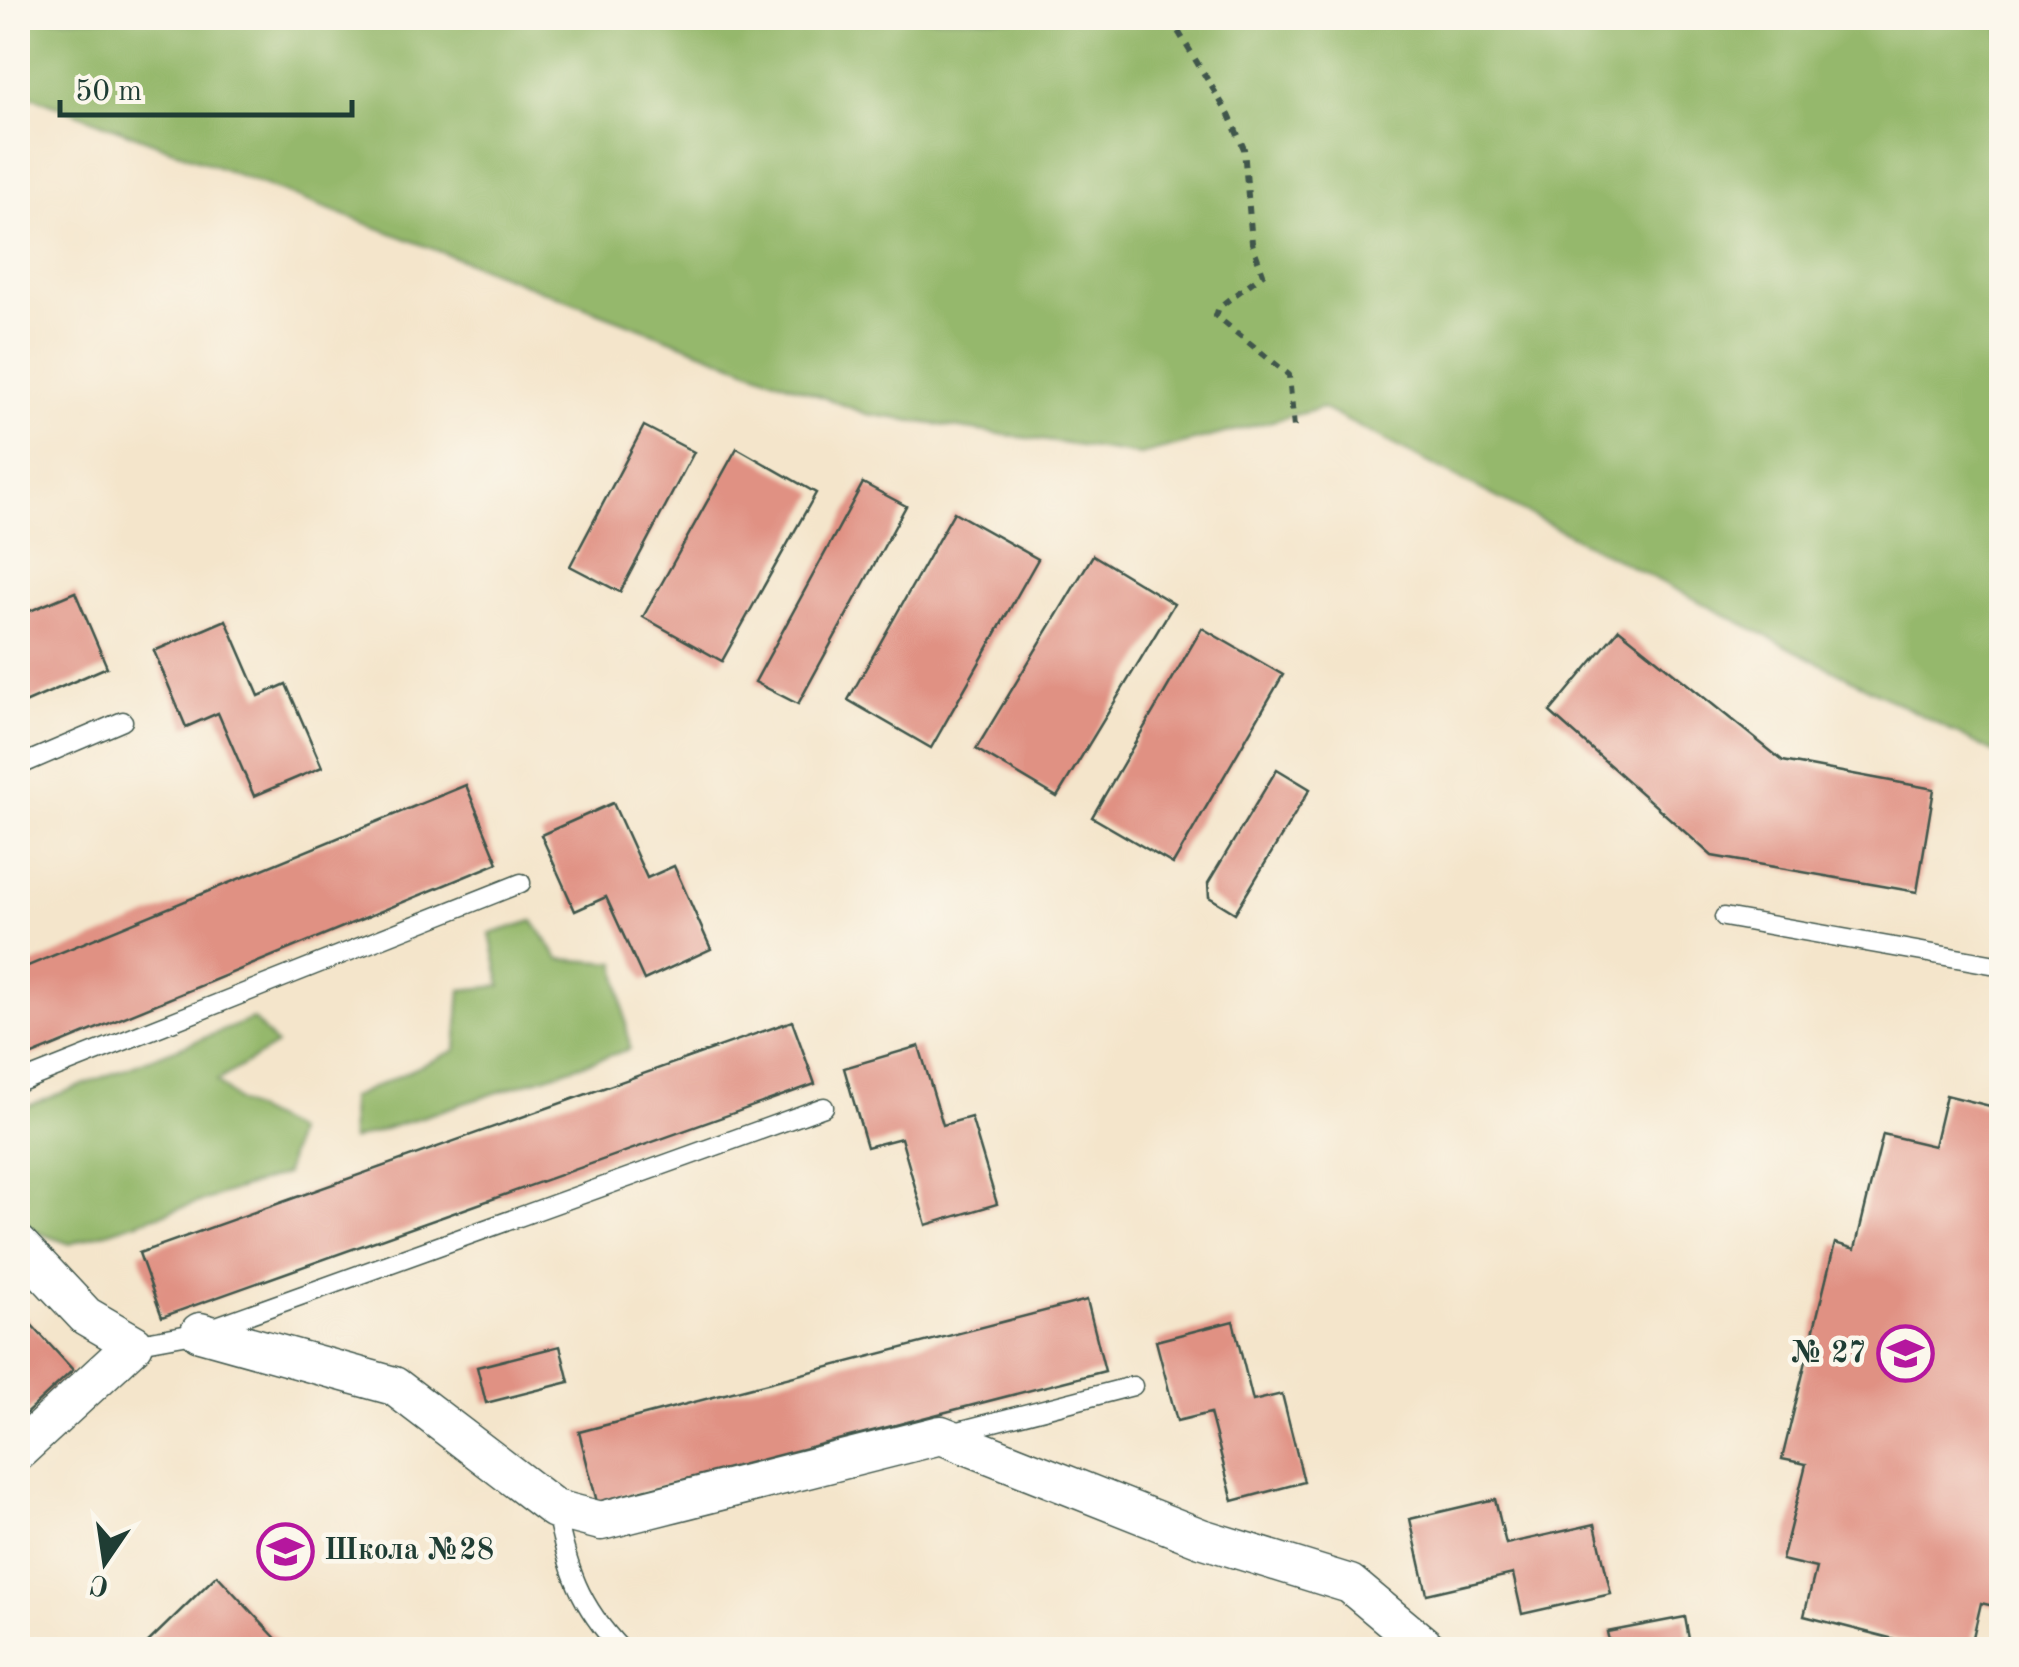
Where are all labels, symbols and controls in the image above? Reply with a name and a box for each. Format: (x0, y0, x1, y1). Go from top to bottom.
scale bar (60, 55, 352, 117)
text: 50 m (75, 77, 142, 107)
school or university icon: № 27 (1875, 1324, 1935, 1384)
place label: № 27 (1791, 1339, 1866, 1369)
north arrow (55, 1512, 155, 1612)
school or university icon: Школа №28 (255, 1521, 315, 1581)
place label: Школа №28 (324, 1536, 494, 1566)
text: С (88, 1568, 112, 1600)

